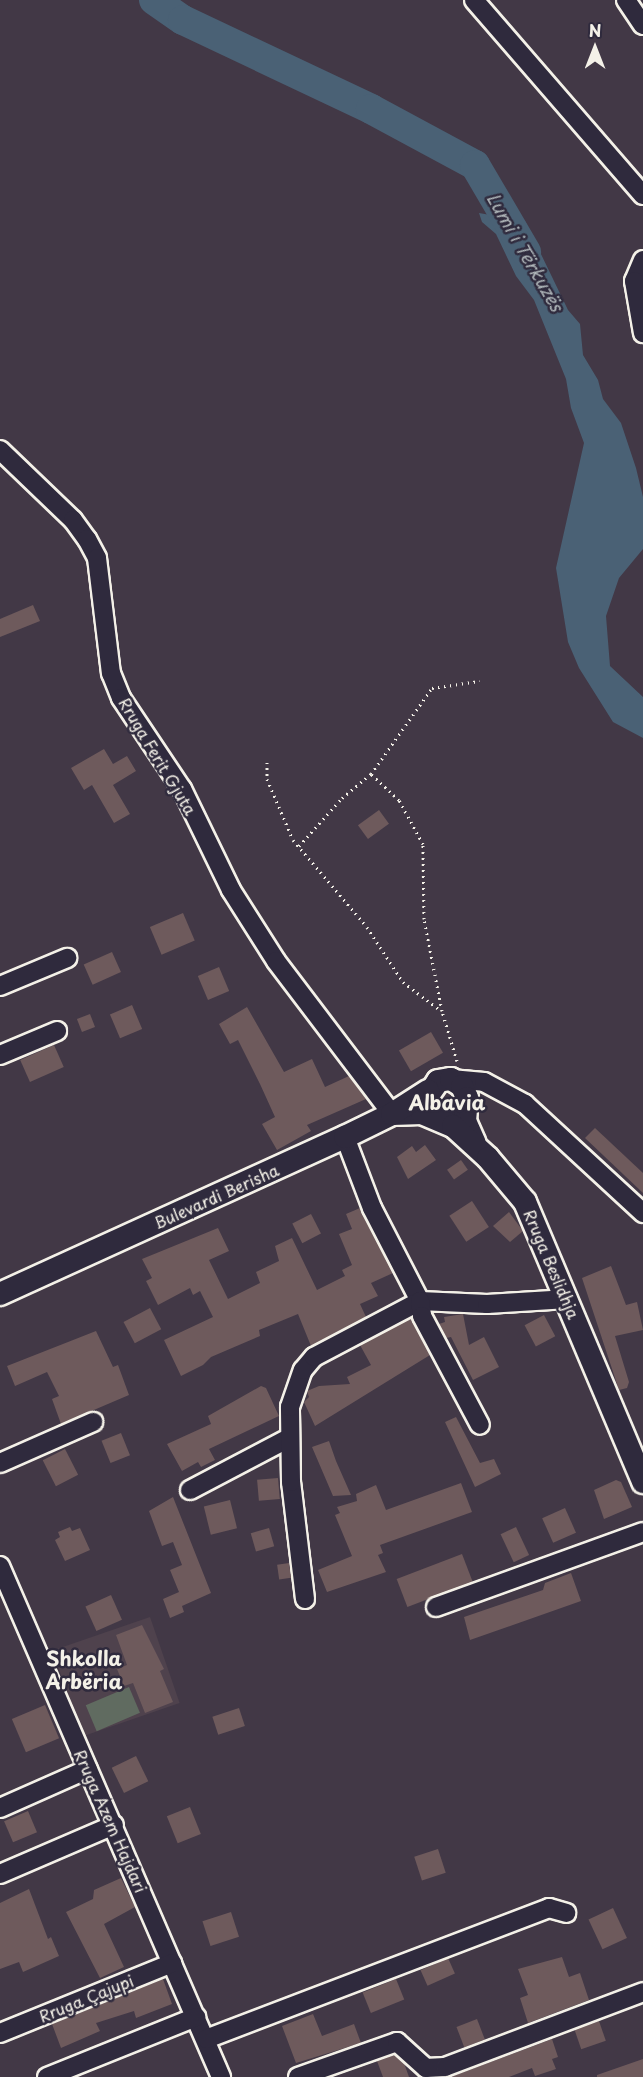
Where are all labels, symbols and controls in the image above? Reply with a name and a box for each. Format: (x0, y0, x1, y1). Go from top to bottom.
north arrow (565, 18, 625, 78)
text: N (589, 18, 601, 42)
water label: Lumi i Tërkuzës (482, 189, 568, 315)
street label: Rruga Ferit Gjuta (115, 693, 201, 819)
district label: Albavia (409, 1090, 485, 1114)
street label: Bulevardi Berisha (150, 1160, 282, 1232)
street label: Rruga Beslidhja (520, 1206, 584, 1322)
district label: Shkolla Arbëria (46, 1646, 122, 1693)
street label: Rruga Azem Hajdari (71, 1746, 151, 1896)
street label: Rruga Çajupi (36, 1970, 136, 2026)

